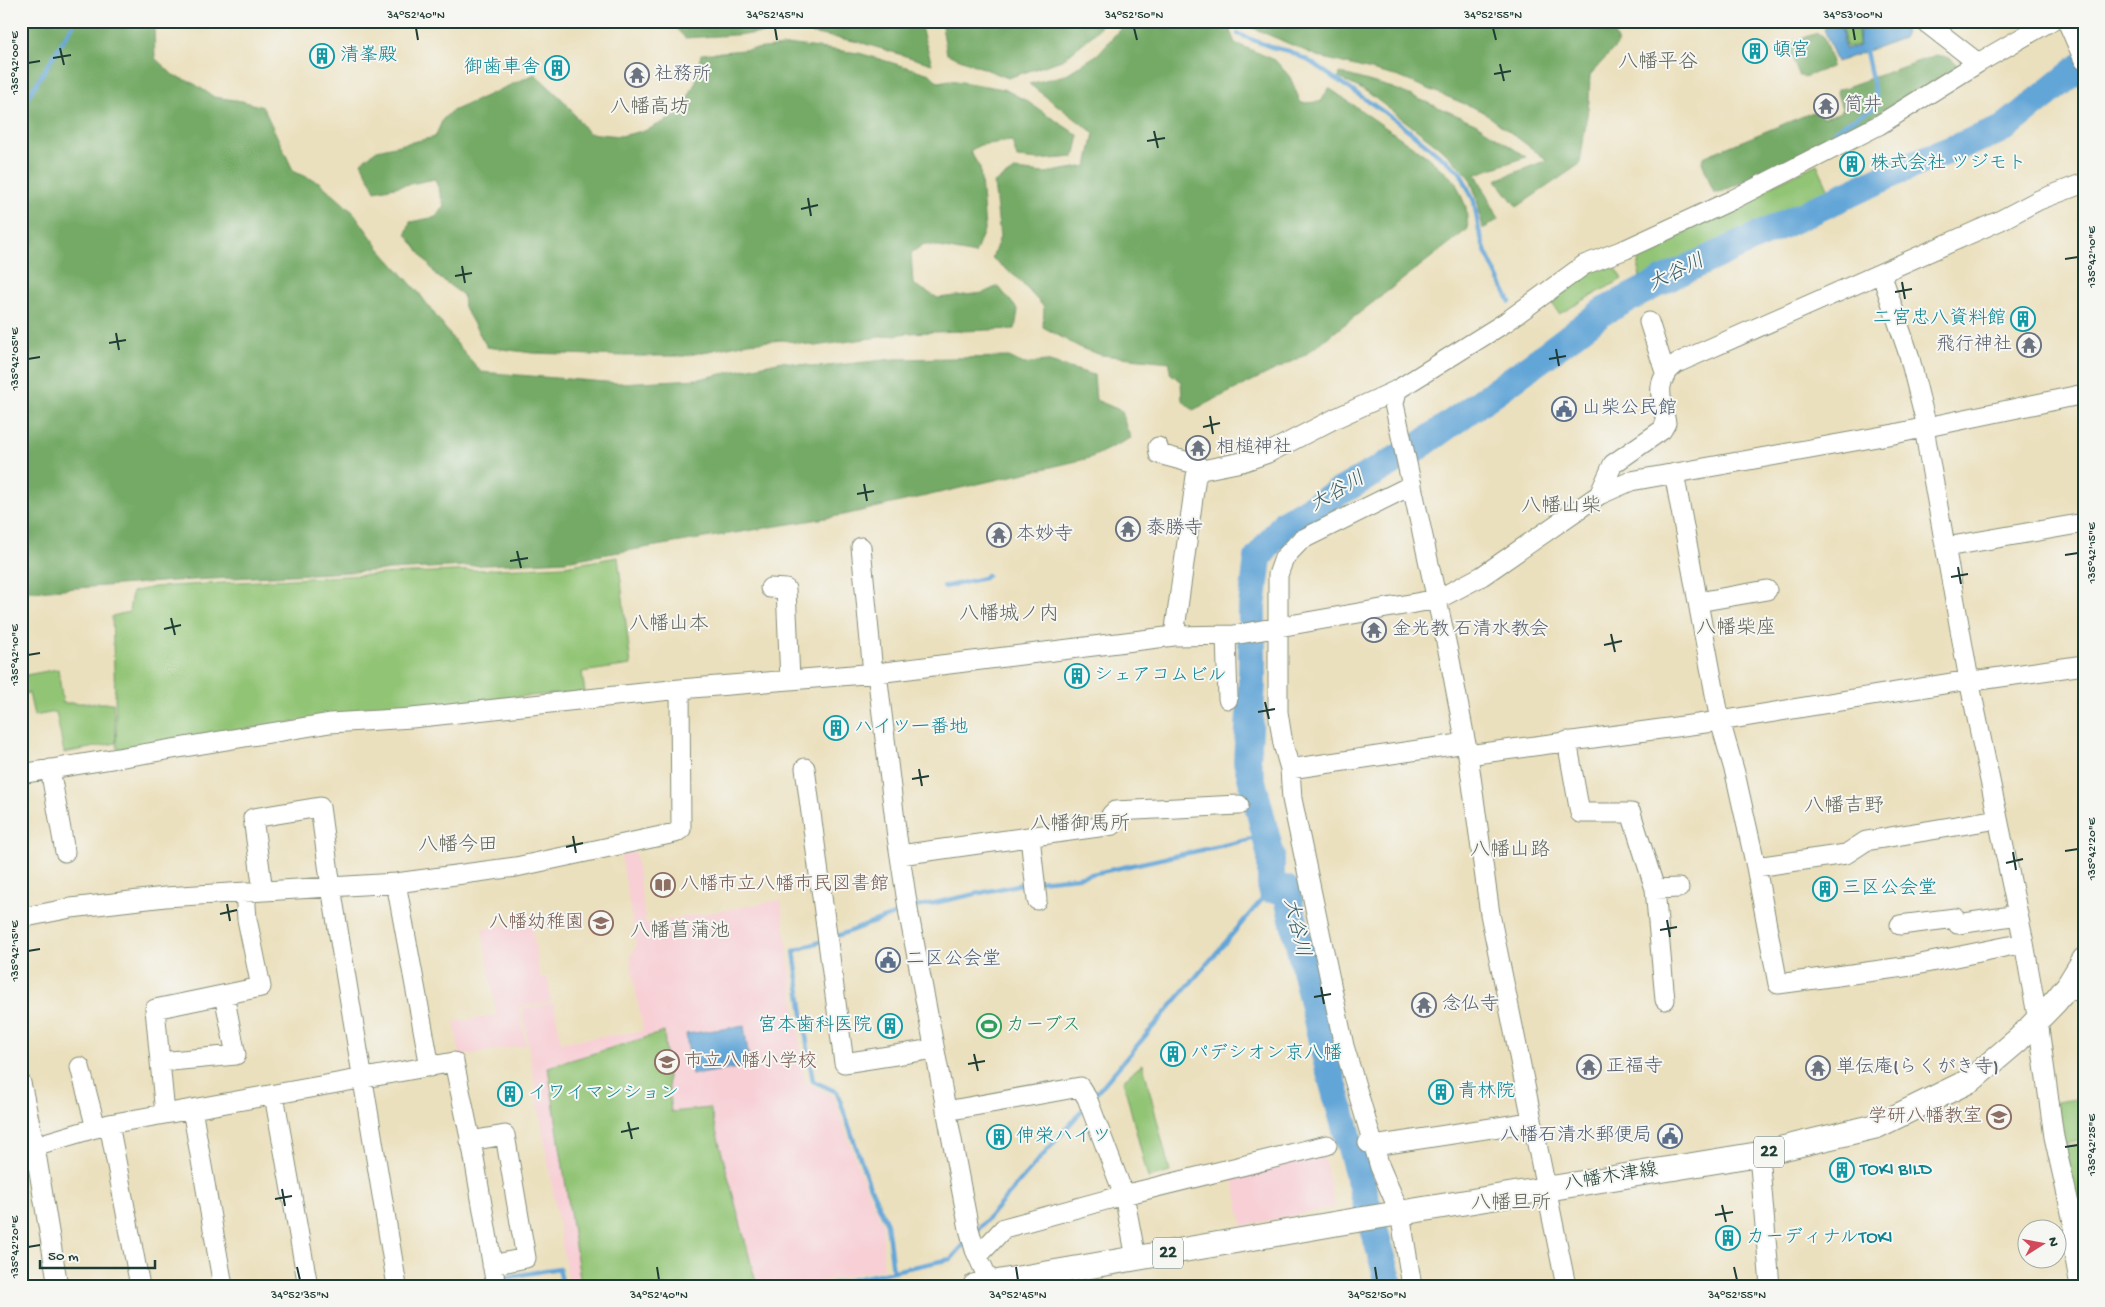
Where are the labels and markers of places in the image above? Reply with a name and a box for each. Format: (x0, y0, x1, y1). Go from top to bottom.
building icon: 頓宮 (1742, 38, 1768, 64)
place label: 頓宮 (1772, 39, 1810, 63)
building icon: 清峯殿 (309, 43, 335, 69)
place label: 清峯殿 (340, 44, 397, 68)
building icon: 御歯車舎 (544, 55, 570, 81)
place label: 御歯車舎 (464, 56, 540, 80)
temple icon: 社務所 (624, 62, 650, 88)
place label: 社務所 (654, 63, 711, 87)
temple icon: 筒井 (1813, 93, 1839, 119)
place label: 筒井 (1844, 94, 1882, 118)
building icon: 株式会社 ツジモト (1839, 151, 1865, 177)
place label: 株式会社 ツジモト (1870, 152, 2027, 176)
building icon: 二宮忠八資料館 (2010, 306, 2036, 332)
place label: 二宮忠八資料館 (1873, 307, 2006, 331)
temple icon: 飛行神社 (2016, 332, 2042, 358)
place label: 飛行神社 (1936, 333, 2012, 357)
public building icon: 山柴公民館 (1551, 396, 1577, 422)
place label: 山柴公民館 (1582, 398, 1677, 421)
temple icon: 相槌神社 (1185, 435, 1211, 461)
place label: 相槌神社 (1216, 436, 1292, 460)
temple icon: 泰勝寺 (1115, 516, 1141, 542)
place label: 泰勝寺 (1146, 517, 1203, 541)
temple icon: 本妙寺 (986, 522, 1012, 548)
place label: 本妙寺 (1016, 523, 1073, 547)
temple icon: 金光教 石清水教会 (1361, 617, 1387, 643)
place label: 金光教 石清水教会 (1392, 618, 1549, 642)
building icon: シェアコムビル (1064, 663, 1090, 689)
place label: シェアコムビル (1094, 665, 1227, 688)
building icon: ハイツ一番地 (823, 715, 849, 741)
place label: ハイツ一番地 (854, 716, 968, 740)
library icon: 八幡市立八幡市民図書館 (650, 872, 676, 898)
place label: 八幡市立八幡市民図書館 (680, 873, 889, 897)
building icon: 三区公会堂 (1812, 876, 1838, 902)
place label: 三区公会堂 (1842, 877, 1937, 901)
school or university icon: 八幡幼稚園 (588, 910, 614, 936)
place label: 八幡幼稚園 (489, 911, 584, 935)
public building icon: 二区公会堂 (875, 947, 901, 973)
place label: 二区公会堂 (906, 948, 1001, 972)
temple icon: 念仏寺 (1411, 992, 1437, 1018)
place label: 念仏寺 (1442, 993, 1499, 1017)
building icon: 宮本歯科医院 (877, 1013, 903, 1039)
sports icon: カーブス (976, 1013, 1002, 1039)
place label: 宮本歯科医院 (758, 1014, 872, 1038)
place label: カーブス (1006, 1015, 1081, 1038)
building icon: パデシオン京八幡 (1160, 1041, 1186, 1067)
place label: パデシオン京八幡 (1190, 1042, 1342, 1066)
school or university icon: 市立八幡小学校 (654, 1049, 680, 1075)
place label: 市立八幡小学校 (684, 1050, 817, 1074)
temple icon: 正福寺 (1576, 1054, 1602, 1080)
place label: 正福寺 (1606, 1055, 1663, 1079)
temple icon: 単伝庵(らくがき寺) (1805, 1055, 1831, 1081)
place label: 単伝庵(らくがき寺) (1836, 1056, 1999, 1080)
building icon: 青林院 (1428, 1079, 1454, 1105)
place label: 青林院 (1458, 1080, 1515, 1104)
building icon: イワイマンション (497, 1081, 523, 1107)
place label: イワイマンション (528, 1083, 679, 1106)
school or university icon: 学研八幡教室 (1986, 1104, 2012, 1130)
place label: 学研八幡教室 (1868, 1105, 1982, 1129)
public building icon: 八幡石清水郵便局 (1657, 1123, 1683, 1149)
building icon: 伸栄ハイツ (986, 1124, 1012, 1150)
place label: 八幡石清水郵便局 (1500, 1124, 1652, 1148)
place label: 伸栄ハイツ (1016, 1126, 1111, 1149)
building icon: TOKI BILD (1829, 1157, 1855, 1183)
place label: TOKI BILD (1859, 1159, 1933, 1182)
building icon: カーディナルTOKI (1715, 1225, 1741, 1251)
place label: カーディナルTOKI (1746, 1227, 1893, 1250)

